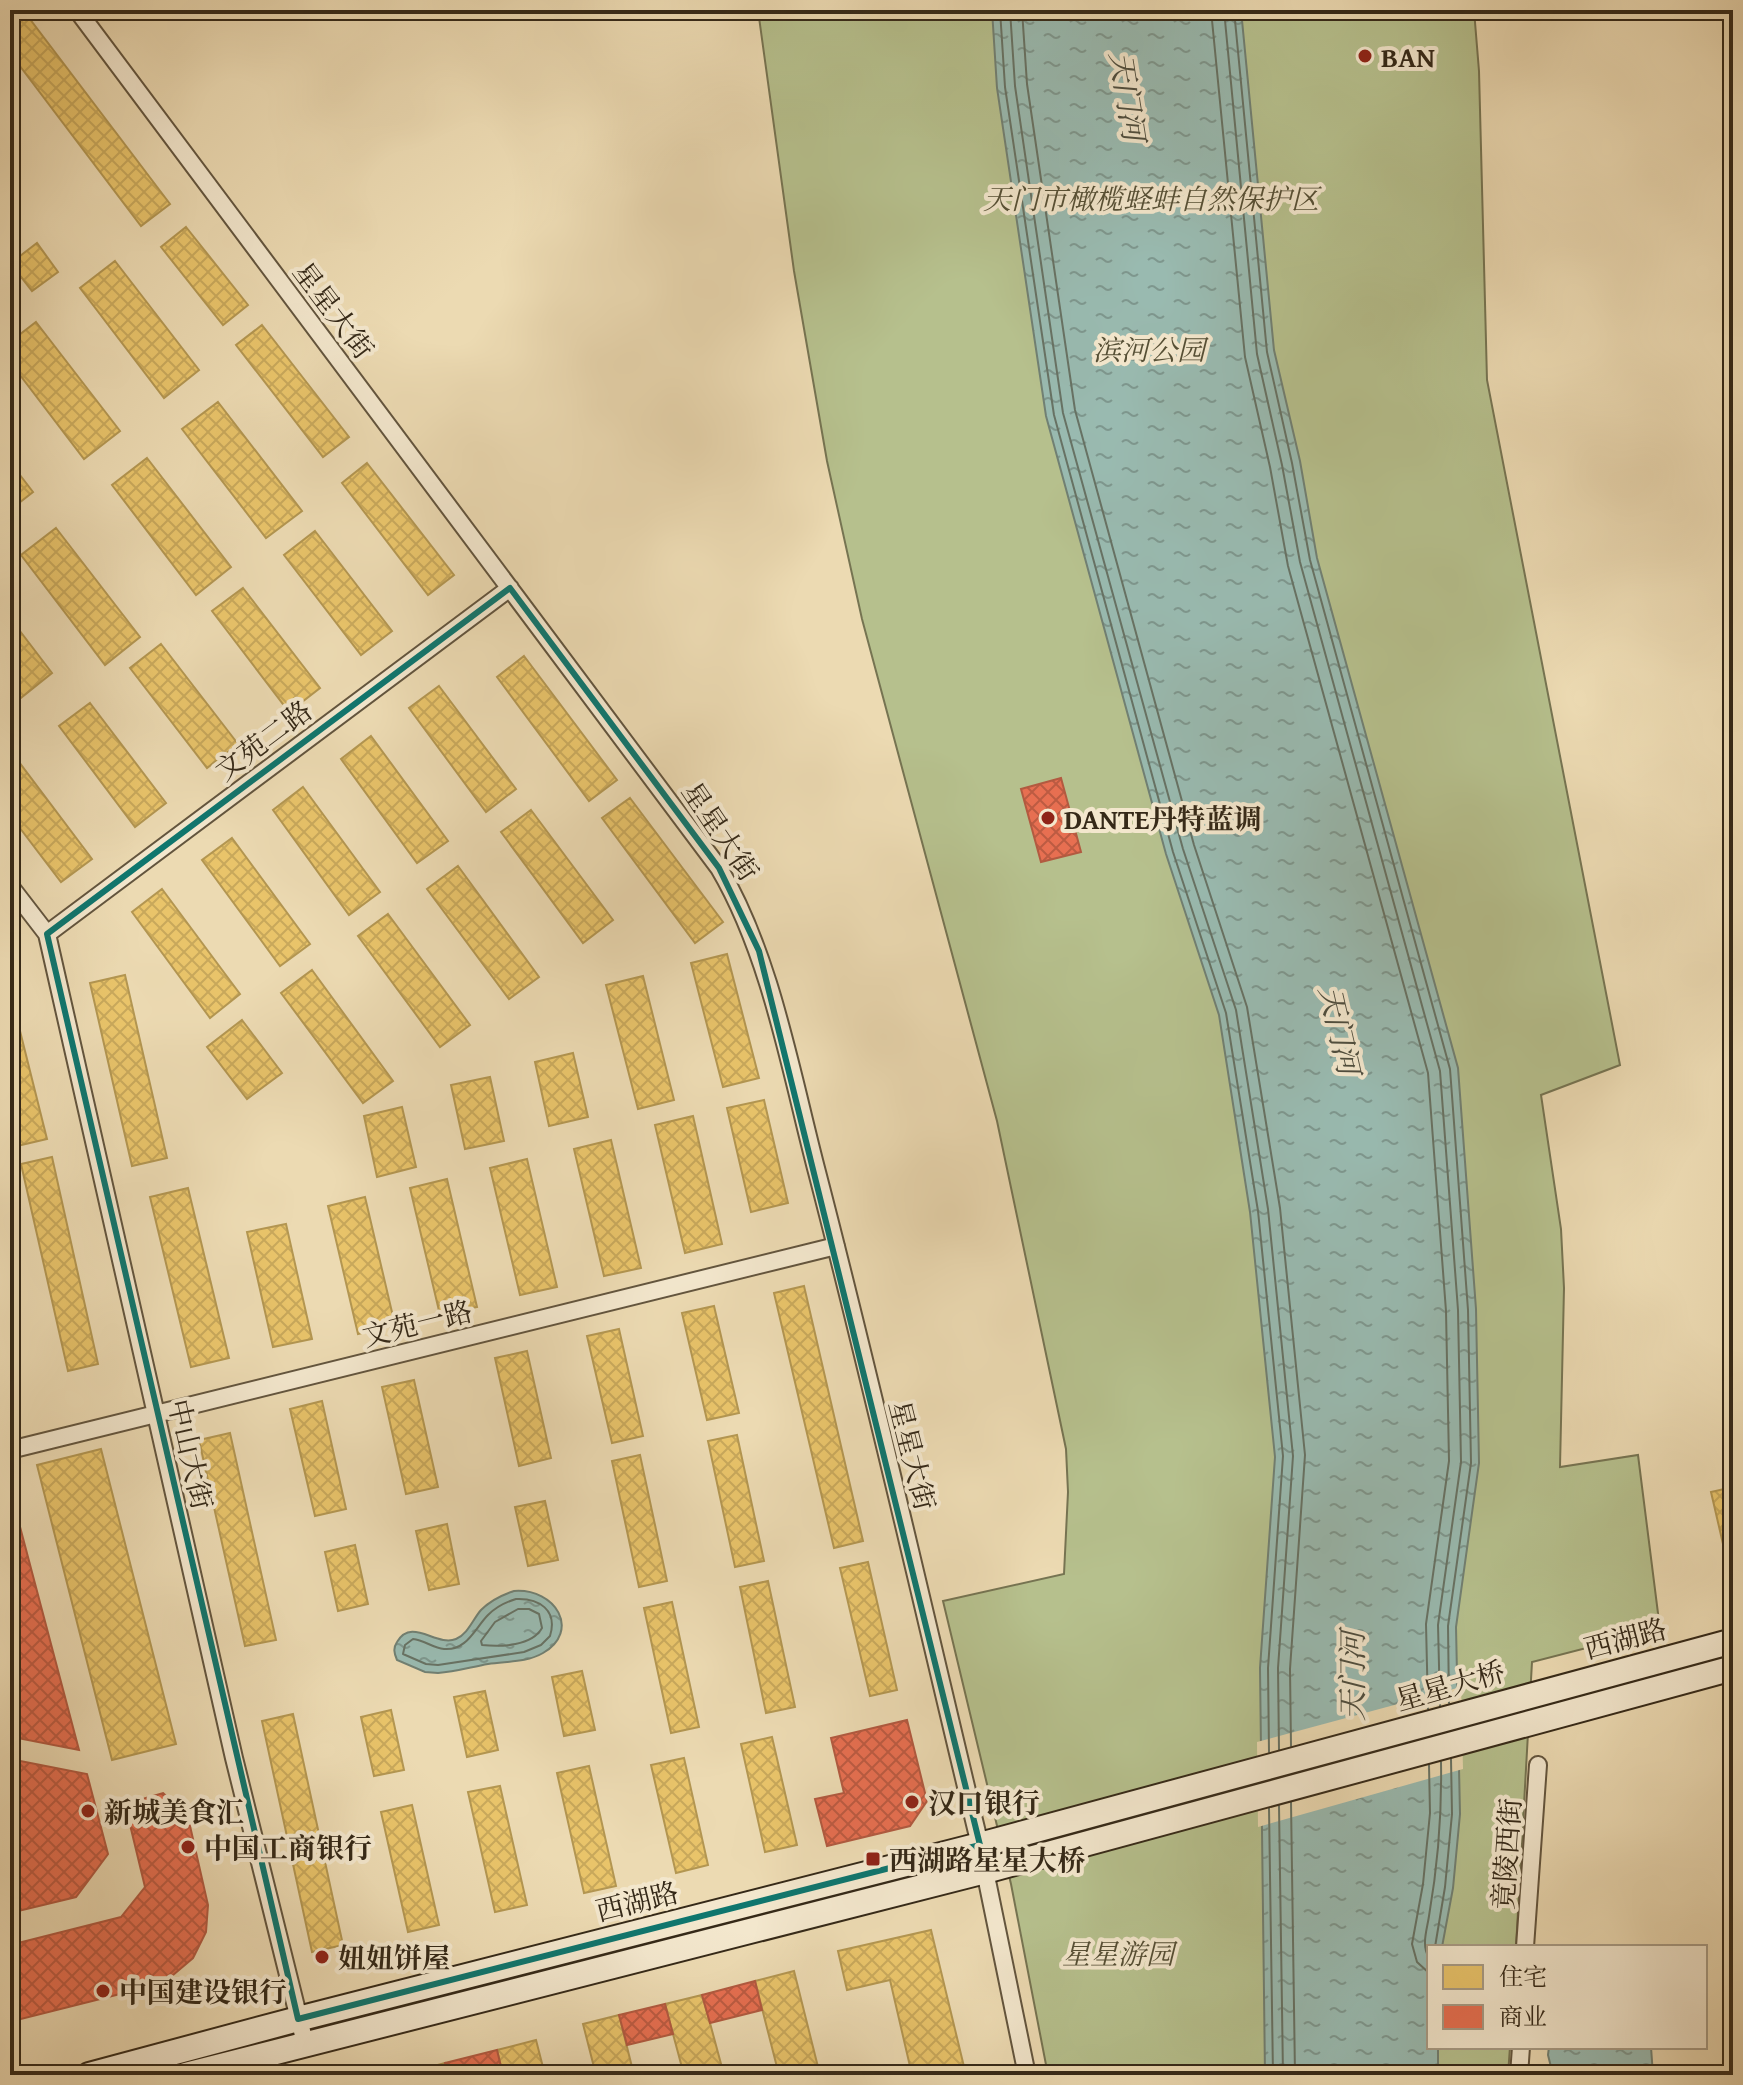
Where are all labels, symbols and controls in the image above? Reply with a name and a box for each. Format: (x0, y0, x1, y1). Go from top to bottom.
place label: BAN (1381, 36, 1435, 77)
marker: BAN (1356, 47, 1374, 65)
water label: 天门河 (1099, 48, 1158, 149)
park label: 天门市橄榄蛏蚌自然保护区 (983, 178, 1322, 219)
street label: 星星大街 (284, 253, 384, 367)
park label: 滨河公园 (1093, 329, 1209, 370)
street label: 文苑二路 (206, 690, 320, 790)
street label: 星星大街 (673, 773, 769, 889)
place label: DANTE丹特蓝调 (1064, 798, 1262, 839)
marker: DANTE丹特蓝调 (1039, 809, 1057, 827)
water label: 天门河 (1308, 981, 1373, 1084)
street label: 文苑一路 (358, 1290, 476, 1356)
street label: 中山大街 (158, 1395, 224, 1513)
street label: 星星大街 (880, 1396, 946, 1514)
street label: 西湖路 (1579, 1607, 1671, 1669)
water label: 天门河 (1330, 1626, 1374, 1721)
street label: 星星大桥 (1391, 1650, 1509, 1720)
place label: 汉口银行 (928, 1782, 1040, 1823)
place label: 新城美食汇 (104, 1791, 244, 1832)
marker: 汉口银行 (903, 1793, 921, 1811)
street label: 竟陵西街 (1482, 1797, 1530, 1911)
marker: 新城美食汇 (79, 1802, 97, 1820)
place label: 中国工商银行 (204, 1827, 372, 1868)
marker: 中国工商银行 (179, 1838, 197, 1856)
place label: 西湖路星星大桥 (889, 1839, 1085, 1880)
marker: 西湖路星星大桥 (864, 1850, 882, 1868)
street label: 西湖路 (591, 1871, 683, 1931)
park label: 星星游园 (1062, 1933, 1178, 1974)
place label: 妞妞饼屋 (338, 1937, 450, 1978)
legend (1427, 1945, 1707, 2049)
marker: 妞妞饼屋 (313, 1948, 331, 1966)
text: 住宅 (1499, 1959, 1547, 1994)
place label: 中国建设银行 (119, 1971, 287, 2012)
marker: 中国建设银行 (94, 1982, 112, 2000)
text: 商业 (1499, 1999, 1547, 2034)

